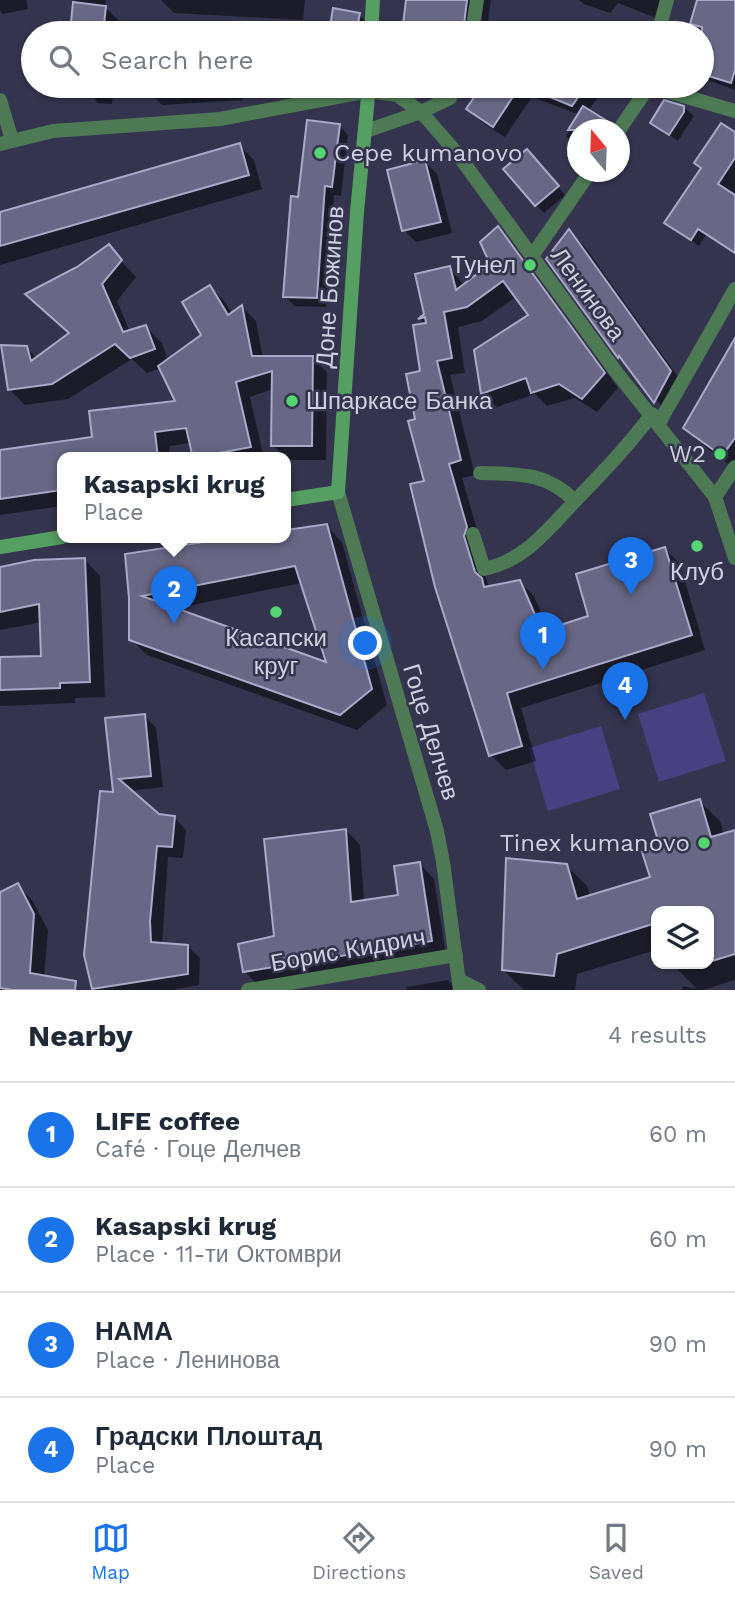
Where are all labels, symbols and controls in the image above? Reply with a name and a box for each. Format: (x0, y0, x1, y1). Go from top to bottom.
search box (21, 21, 714, 98)
icon: search (45, 41, 83, 79)
text: Search here (101, 45, 253, 75)
north arrow (567, 119, 630, 182)
place label: Cepe kumanovo (334, 139, 522, 167)
marker: Cepe kumanovo (312, 145, 328, 161)
street label: Доне Божинов (310, 205, 350, 369)
street label: Ленинова (545, 242, 632, 347)
place label: Тунел (451, 251, 516, 279)
marker: Тунел (522, 257, 538, 273)
place label: Шпаркасе Банка (306, 387, 493, 415)
marker: Шпаркасе Банка (284, 393, 300, 409)
place label: W2 (669, 440, 706, 468)
marker: W2 (712, 446, 728, 462)
popup (57, 452, 291, 543)
text: Kasapski krug (83, 469, 265, 499)
text: Place (83, 499, 144, 526)
pin: 3 (608, 537, 654, 595)
marker: Клуб (689, 538, 705, 554)
place label: Клуб (670, 558, 724, 586)
pin: 2 (151, 566, 197, 624)
marker: Касапски круг (268, 604, 284, 620)
pin: 1 (520, 612, 566, 670)
place label: Касапски круг (225, 624, 327, 680)
your location (348, 626, 382, 660)
street label: Гоце Делчев (397, 661, 465, 803)
pin: 4 (602, 662, 648, 720)
place label: Tinex kumanovo (500, 829, 690, 857)
marker: Tinex kumanovo (696, 835, 712, 851)
map controls (651, 906, 714, 969)
button: layers (651, 906, 714, 969)
street label: Борис Кидрич (268, 923, 428, 977)
text: Nearby (28, 1018, 133, 1053)
text: 4 results (608, 1022, 707, 1049)
text: LIFE coffee (95, 1106, 240, 1136)
text: 1 (46, 1121, 56, 1148)
text: 60 m (649, 1121, 707, 1148)
text: Café · Гоце Делчев (95, 1136, 301, 1163)
text: Kasapski krug (95, 1211, 276, 1241)
text: 2 (44, 1226, 58, 1253)
text: 60 m (649, 1226, 707, 1253)
text: Place · 11-ти Октомври (95, 1241, 342, 1268)
text: НАМА (95, 1316, 173, 1346)
text: 3 (44, 1331, 58, 1358)
text: 90 m (649, 1331, 707, 1358)
text: Place · Ленинова (95, 1347, 280, 1374)
text: Градски Плоштад (95, 1421, 322, 1451)
text: 4 (44, 1436, 58, 1463)
text: 90 m (649, 1436, 707, 1463)
text: Place (95, 1452, 155, 1479)
tab: Map (91, 1519, 130, 1584)
tab: Directions (312, 1519, 406, 1584)
tab: Saved (589, 1519, 644, 1584)

